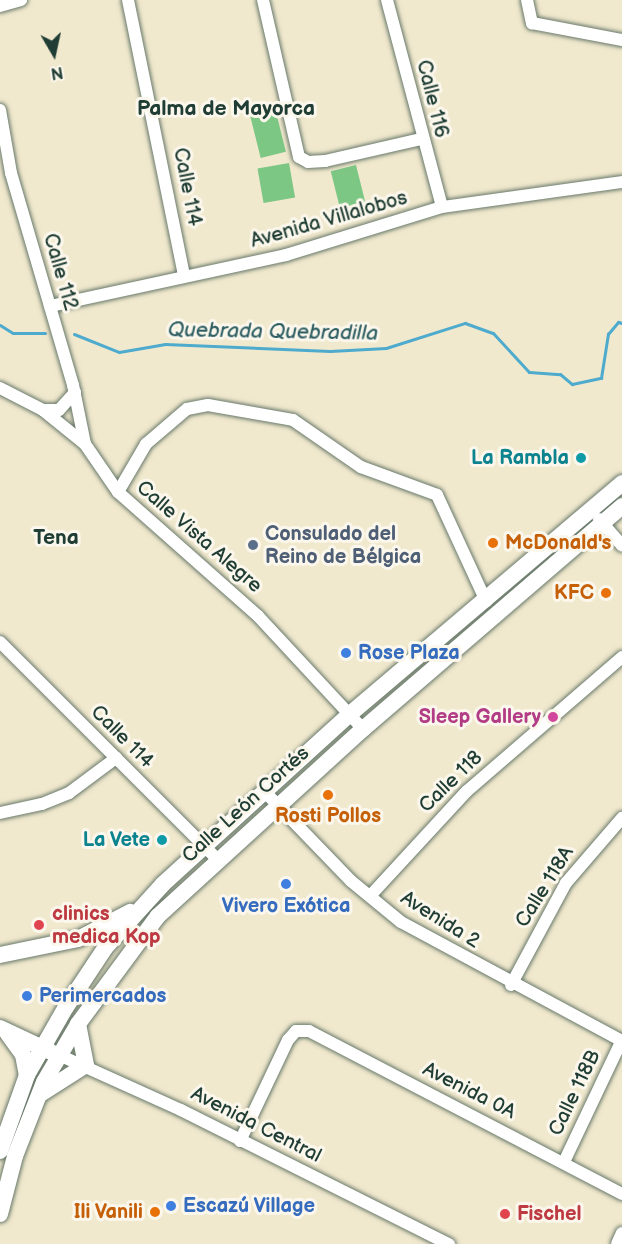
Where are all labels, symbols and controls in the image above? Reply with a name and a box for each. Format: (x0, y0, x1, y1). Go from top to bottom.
north arrow (24, 24, 84, 84)
street label: Calle 116 (411, 58, 453, 140)
text: N (49, 62, 64, 83)
district label: Palma de Mayorca (137, 96, 315, 122)
street label: Calle 114 (168, 146, 206, 228)
street label: Avenida Villalobos (248, 186, 410, 254)
street label: Calle 112 (38, 231, 82, 313)
water label: Quebrada Quebradilla (168, 318, 378, 346)
place label: La Rambla (471, 446, 569, 470)
marker: La Rambla (574, 451, 588, 465)
street label: Calle Vista Alegre (131, 476, 267, 598)
place label: Consulado del Reino de Bélgica (265, 522, 421, 569)
district label: Tena (33, 525, 79, 551)
place label: McDonald's (505, 531, 611, 555)
marker: McDonald's (486, 536, 500, 550)
marker: Consulado del Reino de Bélgica (246, 538, 260, 552)
place label: KFC (554, 581, 594, 605)
marker: KFC (599, 586, 613, 600)
place label: Rose Plaza (358, 641, 460, 665)
marker: Rose Plaza (339, 646, 353, 660)
street label: Calle 114 (85, 700, 159, 774)
place label: Sleep Gallery (419, 705, 541, 729)
marker: Sleep Gallery (546, 710, 560, 724)
street label: Calle León Cortés (177, 742, 315, 868)
street label: Calle 118 (414, 746, 488, 818)
marker: Rosti Pollos (321, 788, 335, 802)
place label: Rosti Pollos (275, 804, 381, 828)
place label: La Vete (82, 828, 150, 852)
marker: La Vete (155, 833, 169, 847)
street label: Calle 118A (511, 842, 579, 932)
marker: Vivero Exótica (279, 877, 293, 891)
street label: Avenida 2 (396, 886, 484, 954)
place label: Vivero Exótica (222, 894, 350, 918)
place label: clinics medica Kop (52, 902, 161, 949)
marker: clinics medica Kop (30, 916, 48, 934)
place label: Perimercados (39, 984, 166, 1008)
marker: Perimercados (20, 989, 34, 1003)
street label: Calle 118B (544, 1046, 606, 1140)
street label: Avenida 0A (419, 1057, 519, 1125)
street label: Avenida Central (187, 1082, 325, 1168)
place label: Escazú Village (183, 1194, 316, 1218)
marker: Escazú Village (164, 1199, 178, 1213)
place label: Ili Vanili (73, 1200, 143, 1224)
place label: Fischel (517, 1202, 582, 1226)
marker: Ili Vanili (148, 1205, 162, 1219)
marker: Fischel (498, 1207, 512, 1221)

